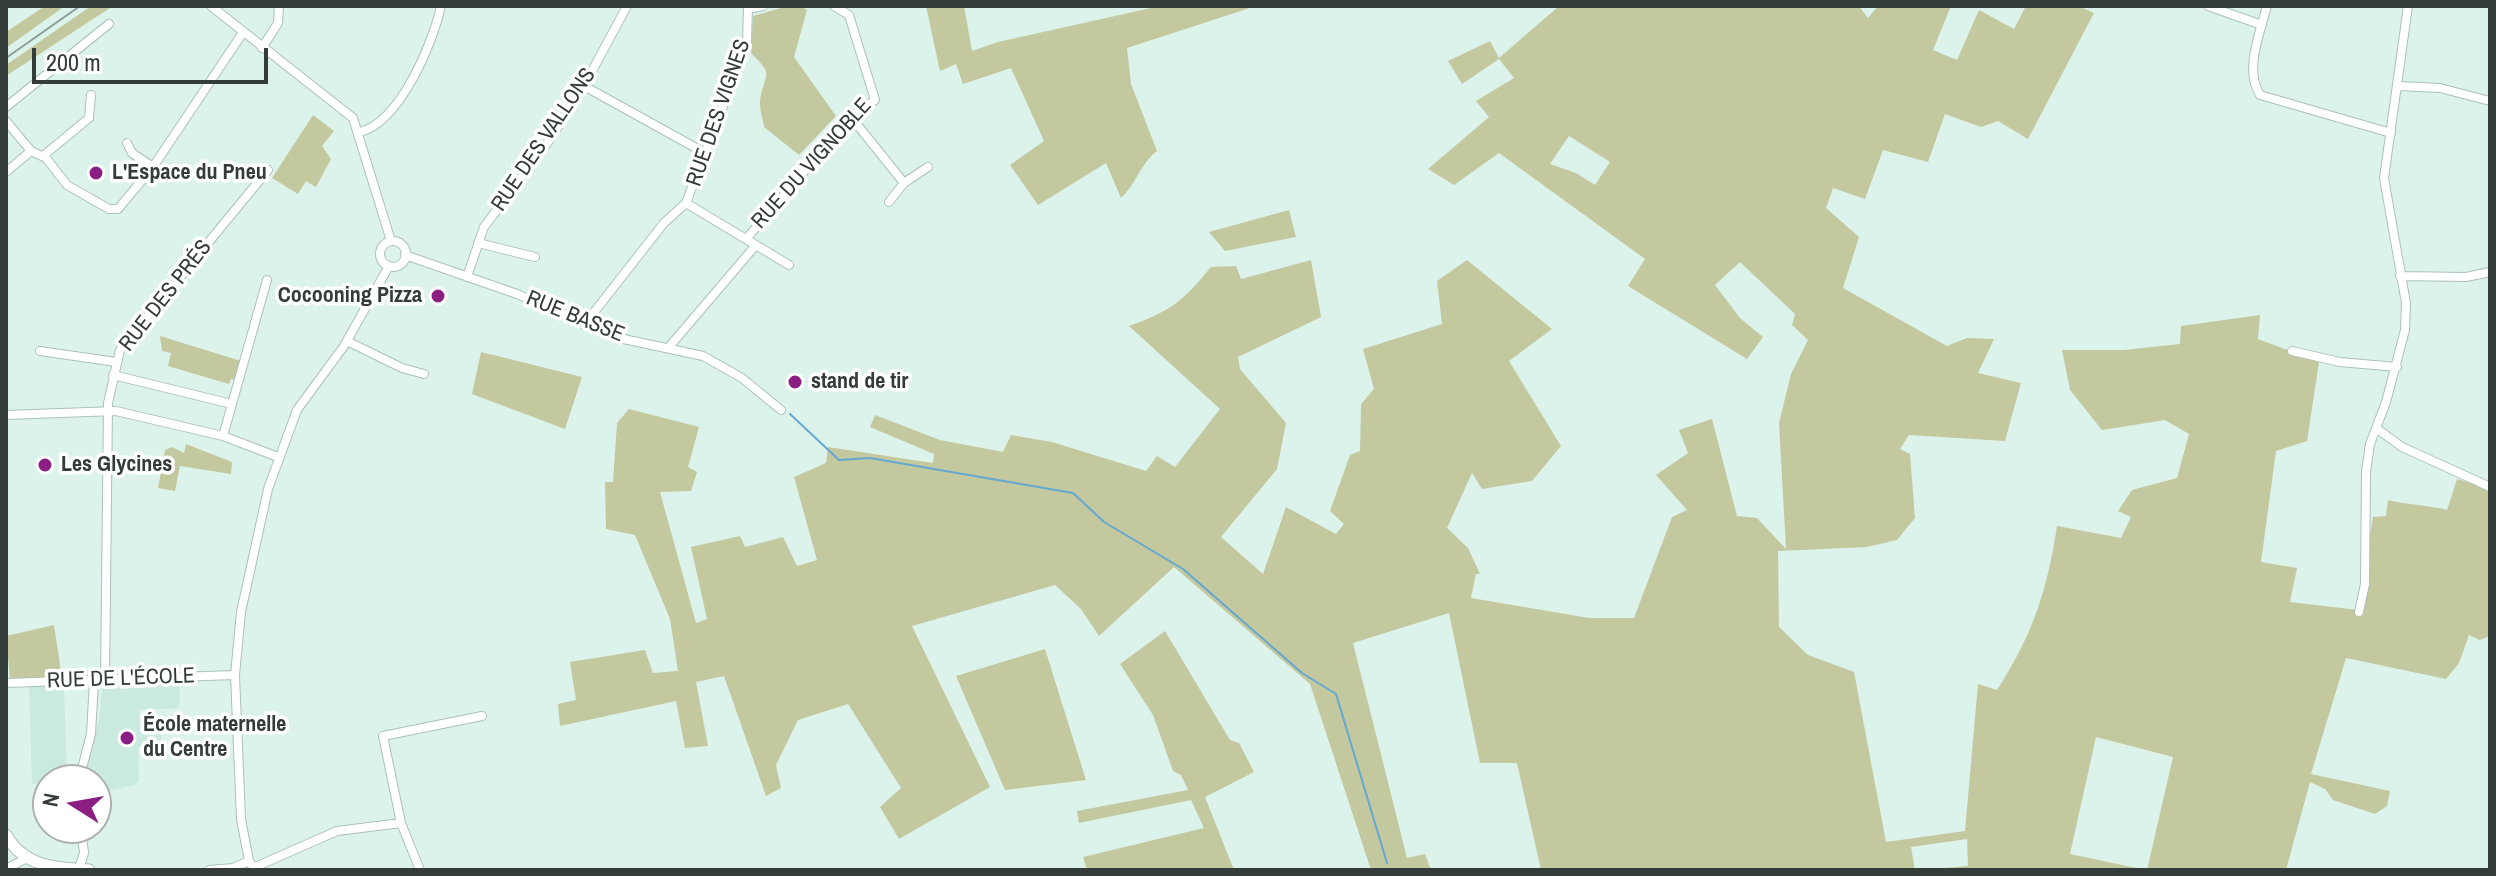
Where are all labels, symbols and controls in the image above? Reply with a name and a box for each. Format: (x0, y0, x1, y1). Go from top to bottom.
scale bar (36, 32, 272, 82)
street label: RUE DES VIGNES (682, 36, 756, 190)
text: 200 m (46, 46, 101, 78)
street label: RUE DES VALLONS (486, 63, 602, 217)
street label: RUE DU VIGNOBLE (747, 93, 877, 235)
place label: L'Espace du Pneu (112, 160, 267, 186)
marker: L'Espace du Pneu (87, 164, 105, 182)
street label: RUE DES PRÉS (114, 235, 218, 357)
place label: Cocooning Pizza (278, 283, 422, 309)
street label: RUE BASSE (522, 285, 628, 349)
marker: Cocooning Pizza (429, 287, 447, 305)
place label: stand de tir (811, 369, 908, 395)
marker: stand de tir (786, 373, 804, 391)
place label: Les Glycines (61, 452, 172, 478)
marker: Les Glycines (36, 456, 54, 474)
street label: RUE DE L'ÉCOLE (47, 663, 195, 695)
place label: École maternelle du Centre (143, 712, 286, 764)
marker: École maternelle du Centre (118, 729, 136, 747)
north arrow (32, 764, 112, 844)
text: N (34, 791, 66, 809)

